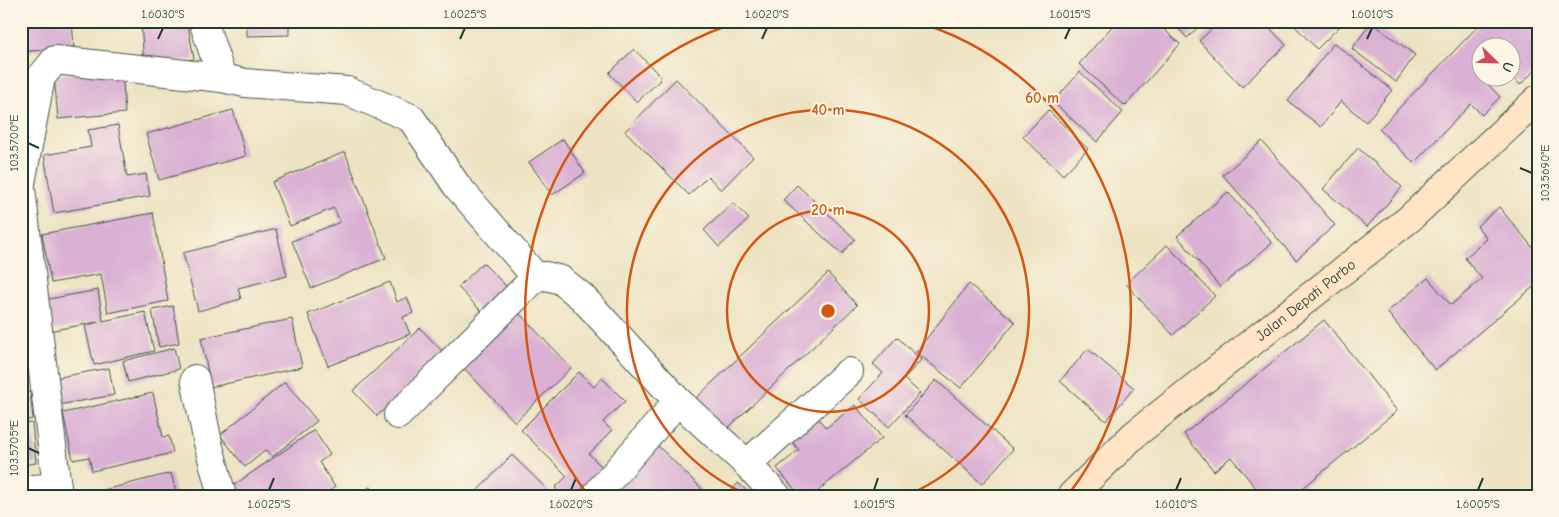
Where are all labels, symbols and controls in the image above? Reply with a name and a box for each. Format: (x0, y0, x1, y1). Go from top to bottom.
text: 1.6030°S (141, 7, 185, 21)
text: 1.6025°S (444, 7, 487, 21)
text: 1.6020°S (745, 7, 789, 21)
text: 1.6015°S (1049, 7, 1091, 21)
text: 1.6010°S (1351, 7, 1393, 21)
north arrow (1472, 38, 1522, 88)
text: U (1498, 59, 1517, 75)
text: 60 m (1025, 89, 1059, 107)
text: 40 m (812, 101, 845, 119)
text: 103.5700°E (7, 115, 21, 171)
text: 103.5690°E (1538, 145, 1552, 201)
text: 20 m (811, 201, 845, 219)
street label: Jalan Depati Parbo (1252, 255, 1359, 345)
centre of rings (819, 302, 837, 320)
text: 103.5705°E (7, 420, 21, 476)
text: 1.6025°S (248, 497, 291, 511)
text: 1.6020°S (549, 497, 593, 511)
text: 1.6015°S (853, 497, 895, 511)
text: 1.6010°S (1155, 497, 1197, 511)
text: 1.6005°S (1456, 497, 1500, 511)

